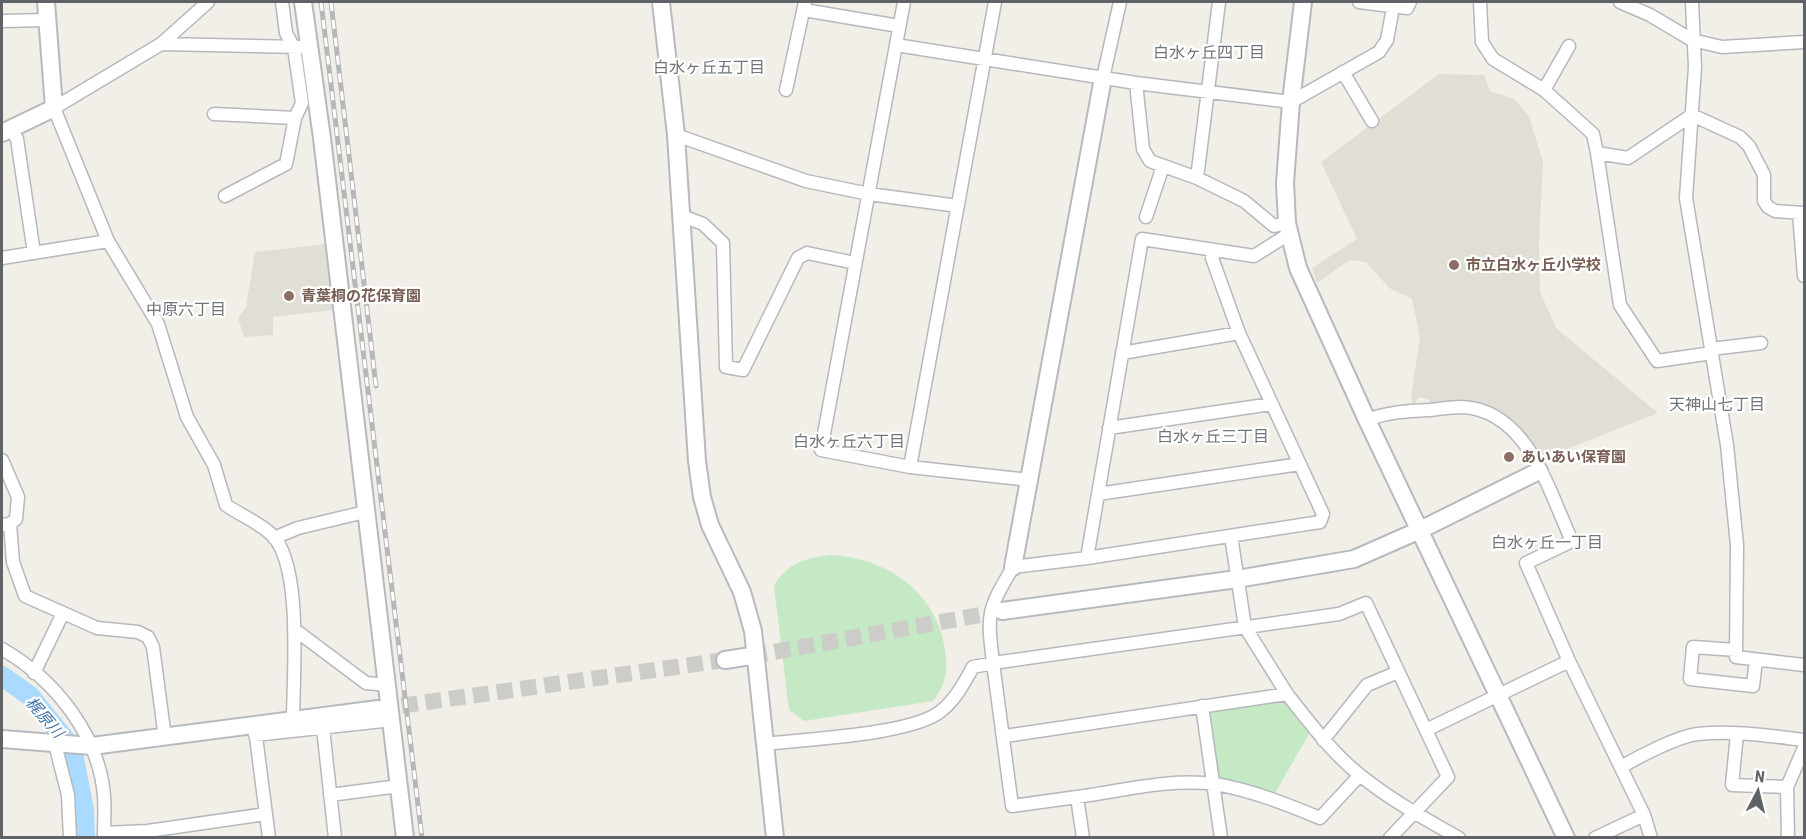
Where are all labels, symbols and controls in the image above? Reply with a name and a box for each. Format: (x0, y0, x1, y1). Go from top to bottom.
district label: 白水ヶ丘四丁目 (1153, 43, 1265, 62)
district label: 白水ヶ丘五丁目 (653, 58, 765, 77)
place label: 市立白水ヶ丘小学校 (1466, 256, 1601, 274)
marker: 市立白水ヶ丘小学校 (1447, 258, 1461, 272)
place label: 青葉桐の花保育園 (301, 287, 421, 305)
marker: 青葉桐の花保育園 (282, 289, 296, 303)
district label: 中原六丁目 (146, 300, 226, 319)
district label: 天神山七丁目 (1669, 395, 1765, 414)
district label: 白水ヶ丘三丁目 (1157, 427, 1269, 446)
district label: 白水ヶ丘六丁目 (793, 432, 905, 451)
place label: あいあい保育園 (1521, 448, 1626, 466)
marker: あいあい保育園 (1502, 450, 1516, 464)
district label: 白水ヶ丘一丁目 (1491, 533, 1603, 552)
water label: 梶原川 (22, 693, 69, 743)
north arrow (1728, 761, 1788, 821)
text: N (1754, 767, 1766, 787)

